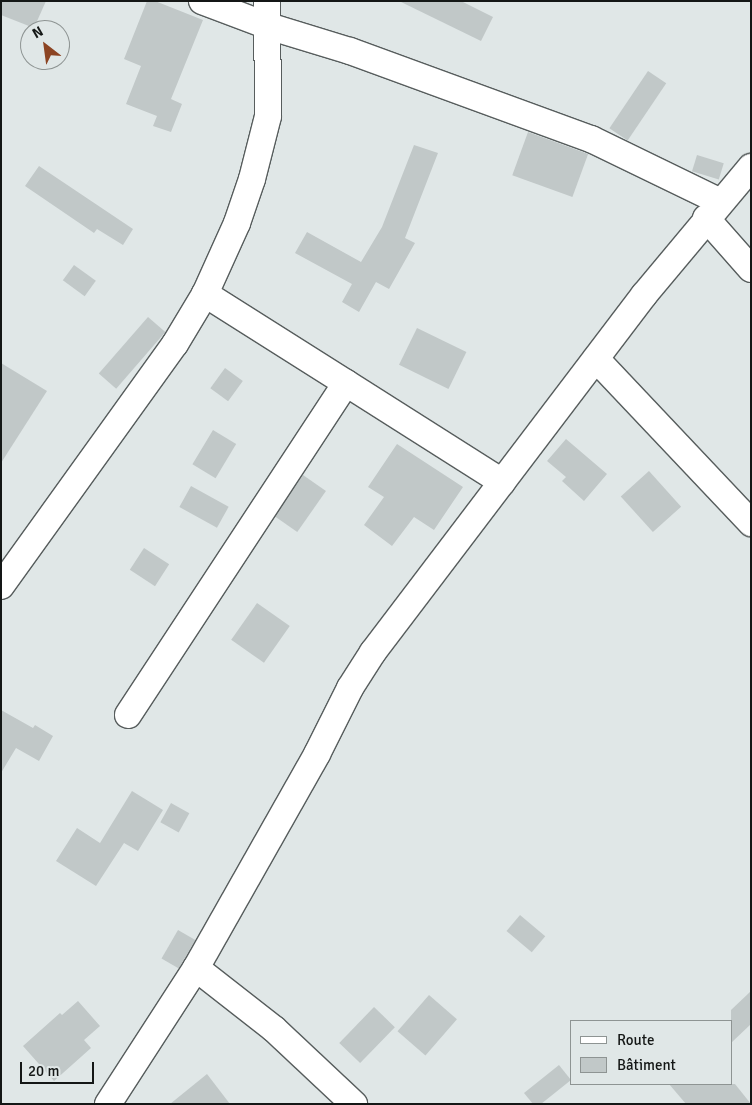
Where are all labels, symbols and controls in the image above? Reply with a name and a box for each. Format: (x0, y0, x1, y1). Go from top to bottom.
north arrow (20, 20, 70, 70)
text: N (29, 23, 46, 42)
legend (570, 1020, 732, 1085)
text: Route (617, 1031, 654, 1049)
scale bar (22, 1052, 96, 1084)
text: Bâtiment (617, 1056, 676, 1074)
text: 20 m (28, 1062, 59, 1080)

